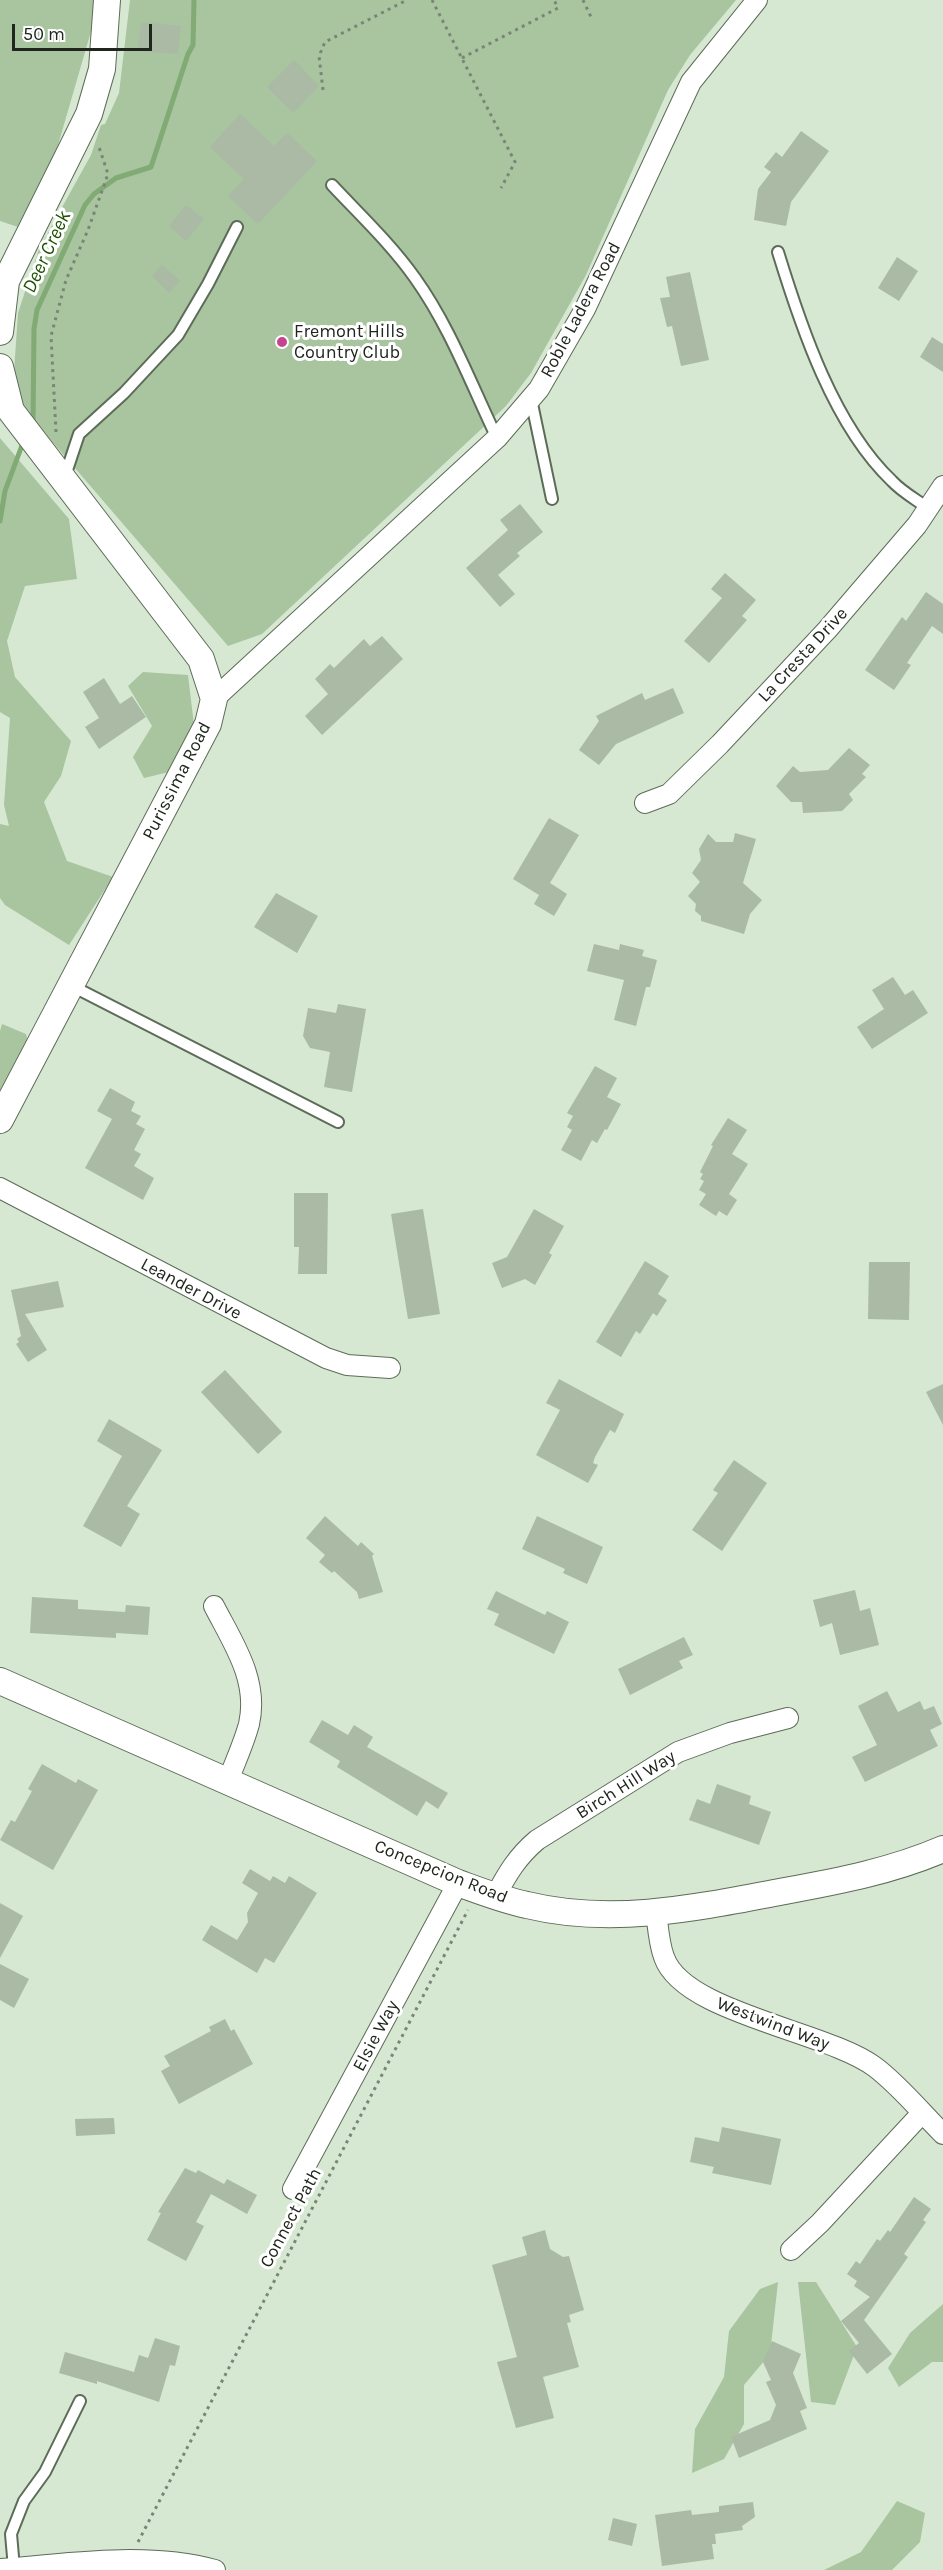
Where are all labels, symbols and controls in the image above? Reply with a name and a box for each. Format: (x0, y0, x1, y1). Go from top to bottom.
scale bar (15, 12, 154, 50)
text: 50 m (23, 23, 65, 45)
water label: Deer Creek (17, 207, 77, 297)
street label: Roble Ladera Road (536, 239, 626, 381)
place label: Fremont Hills Country Club (294, 321, 405, 364)
marker: Fremont Hills Country Club (275, 335, 289, 349)
street label: La Cresta Drive (754, 603, 852, 707)
street label: Purissima Road (138, 718, 216, 844)
street label: Leander Drive (137, 1253, 245, 1325)
street label: Birch Hill Way (572, 1746, 680, 1824)
street label: Concepcion Road (371, 1835, 511, 1909)
street label: Westwind Way (714, 1993, 832, 2055)
street label: Elsie Way (348, 1997, 404, 2075)
street label: Connect Path (256, 2165, 326, 2271)

